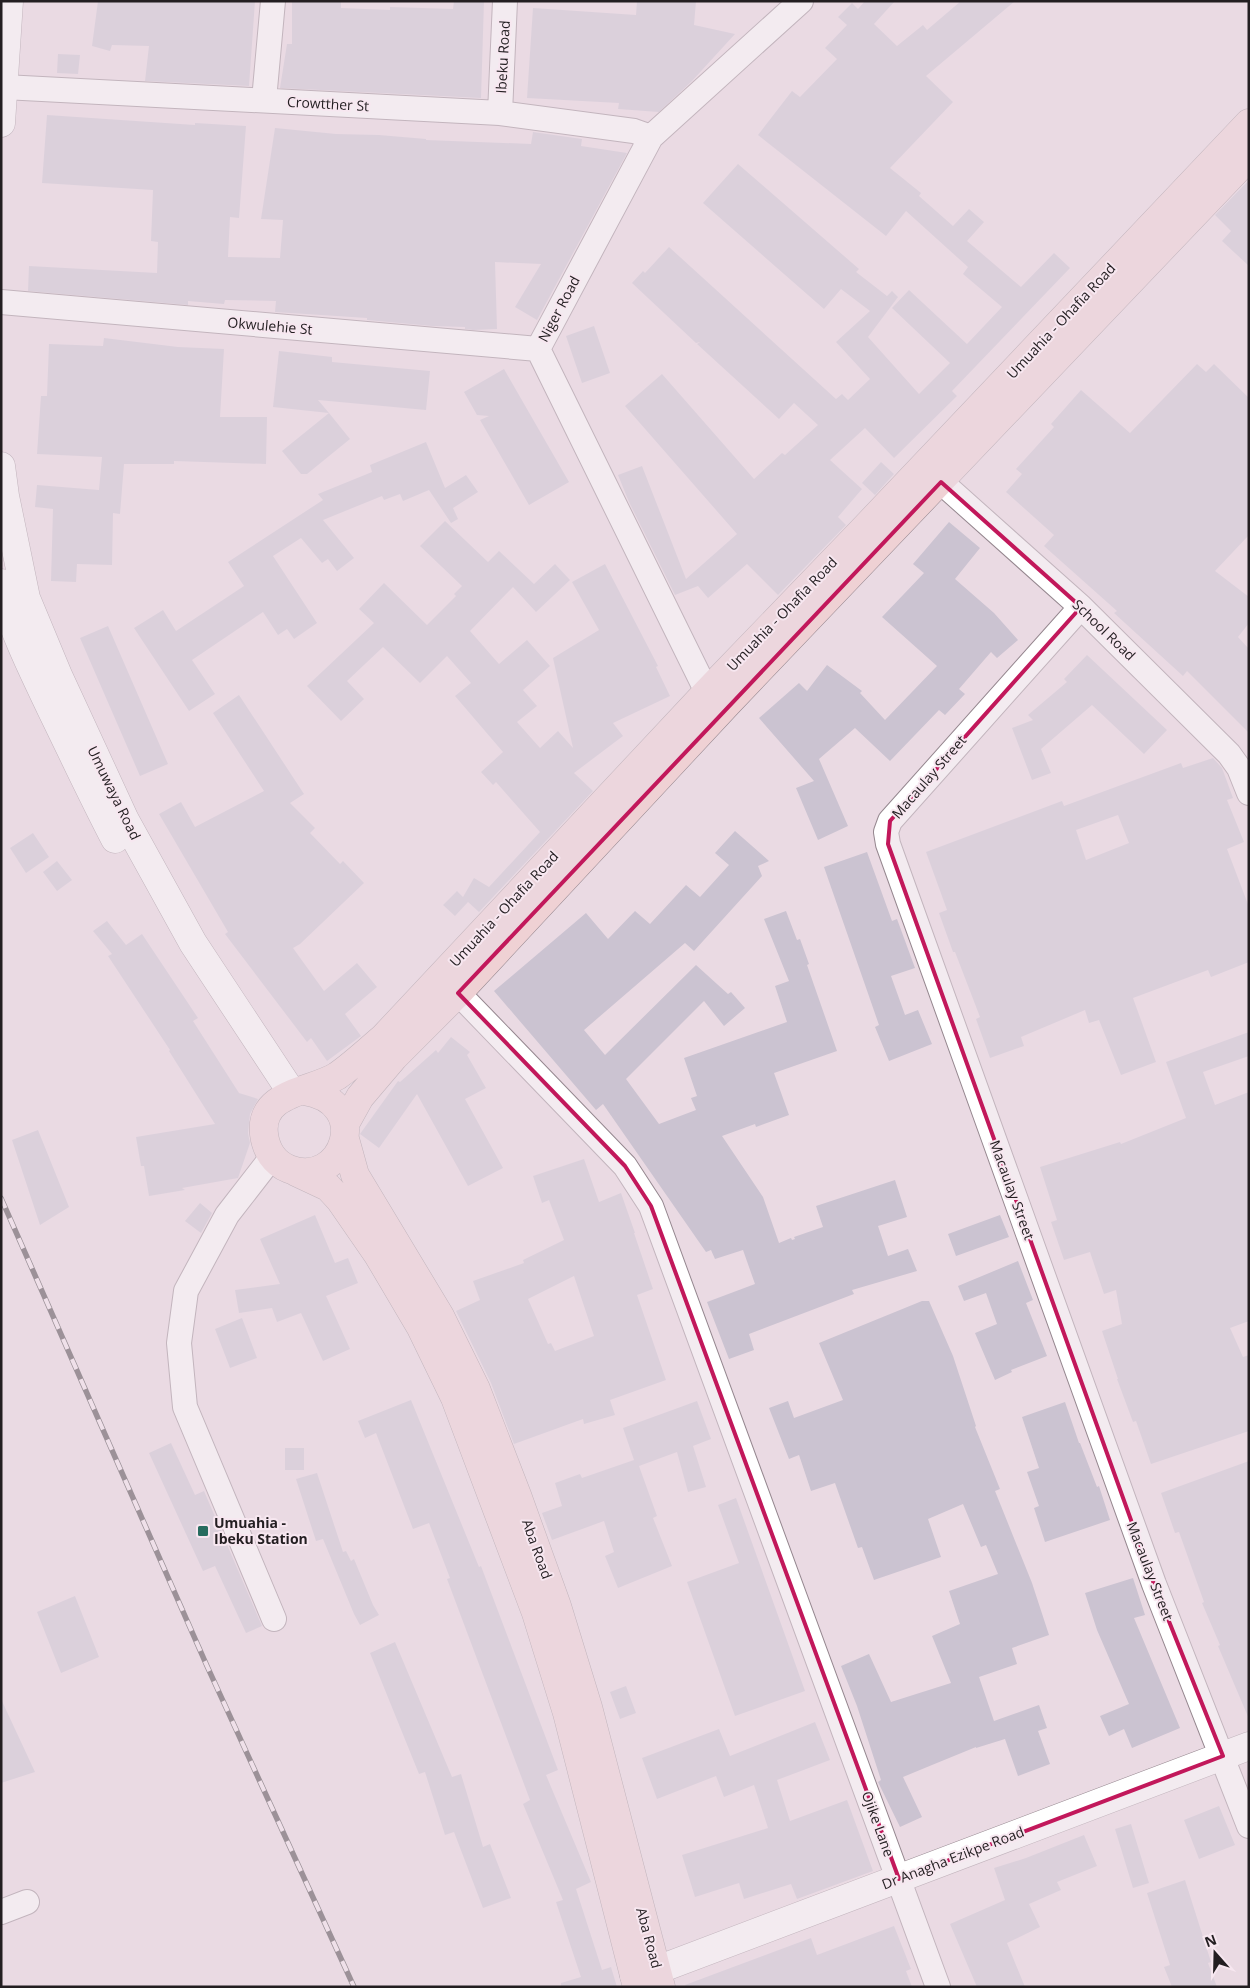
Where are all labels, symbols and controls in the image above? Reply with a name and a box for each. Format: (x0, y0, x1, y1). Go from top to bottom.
street label: Ibeku Road (491, 20, 514, 94)
street label: Crowtther St (286, 92, 370, 115)
street label: Umuahia - Ohafia Road (1002, 259, 1119, 383)
street label: Niger Road (533, 272, 584, 345)
street label: Okwulehie St (227, 312, 313, 339)
street label: Umuahia - Ohafia Road (722, 553, 841, 675)
street label: School Road (1069, 595, 1140, 664)
street label: Macaulay Street (887, 731, 970, 822)
street label: Umuwaya Road (84, 743, 145, 843)
street label: Umuahia - Ohafia Road (445, 847, 562, 971)
street label: Macaulay Street (986, 1137, 1039, 1242)
place label: Umuahia - Ibeku Station (214, 1513, 308, 1548)
street label: Aba Road (518, 1516, 557, 1581)
street label: Macaulay Street (1123, 1519, 1178, 1623)
marker: Umuahia - Ibeku Station (196, 1524, 210, 1538)
street label: Ojike Lane (858, 1788, 899, 1859)
street label: Dr Anagha Ezikpe Road (879, 1822, 1027, 1893)
street label: Aba Road (632, 1905, 667, 1970)
north arrow (1190, 1928, 1240, 1978)
text: N (1202, 1929, 1219, 1951)

